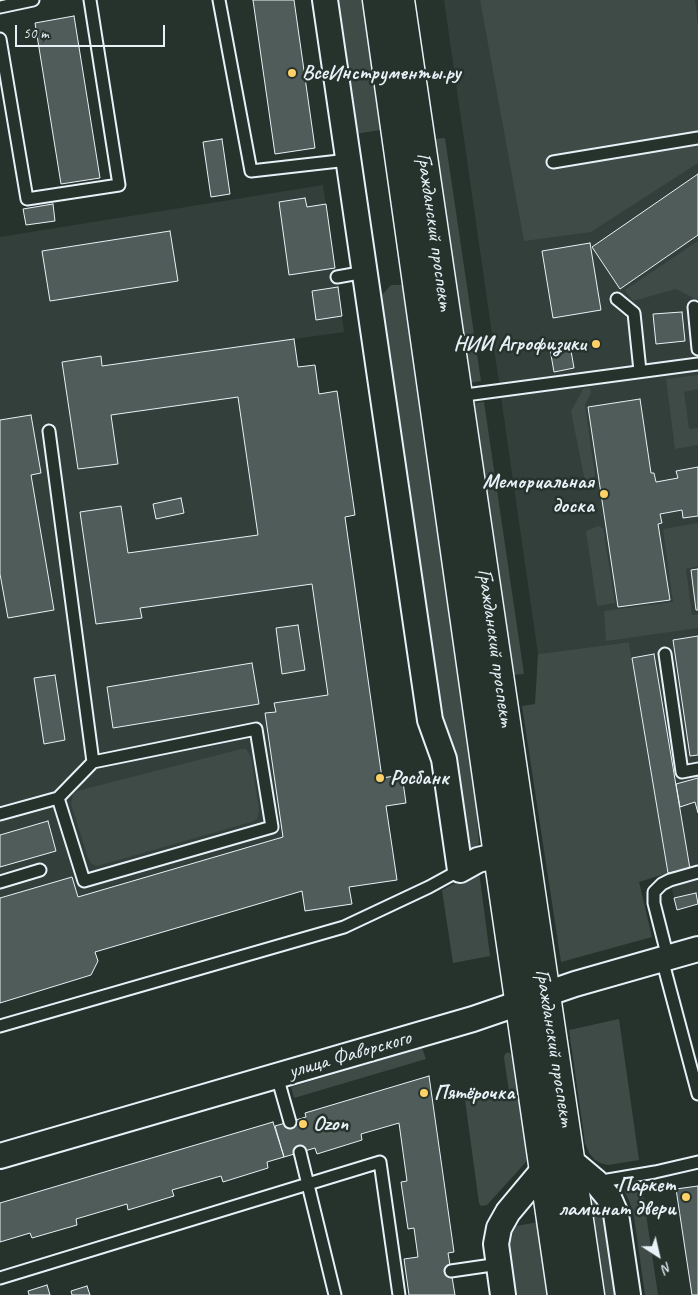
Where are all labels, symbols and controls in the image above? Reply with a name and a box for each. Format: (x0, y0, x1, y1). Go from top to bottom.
scale bar (18, 15, 168, 47)
text: 50 m (23, 24, 49, 43)
place label: ВсеИнструменты.ру (302, 60, 460, 86)
marker: ВсеИнструменты.ру (286, 67, 298, 79)
street label: Гражданский проспект (410, 151, 458, 313)
place label: НИИ Агрофизики (454, 331, 586, 357)
marker: НИИ Агрофизики (590, 338, 602, 350)
place label: Мемориальная доска (483, 469, 594, 519)
marker: Мемориальная доска (598, 488, 610, 500)
street label: Гражданский проспект (471, 567, 519, 729)
place label: Росбанк (390, 765, 448, 791)
marker: Росбанк (374, 772, 386, 784)
street label: Гражданский проспект (529, 967, 579, 1129)
street label: улица Фаворского (286, 1025, 414, 1085)
place label: Пятёрочка (434, 1080, 514, 1106)
marker: Пятёрочка (418, 1087, 430, 1099)
place label: Ozon (313, 1111, 348, 1137)
marker: Ozon (297, 1118, 309, 1130)
place label: Паркет ламинат двери (559, 1172, 676, 1222)
marker: Паркет ламинат двери (680, 1191, 692, 1203)
north arrow (633, 1230, 683, 1280)
text: N (658, 1258, 675, 1277)

